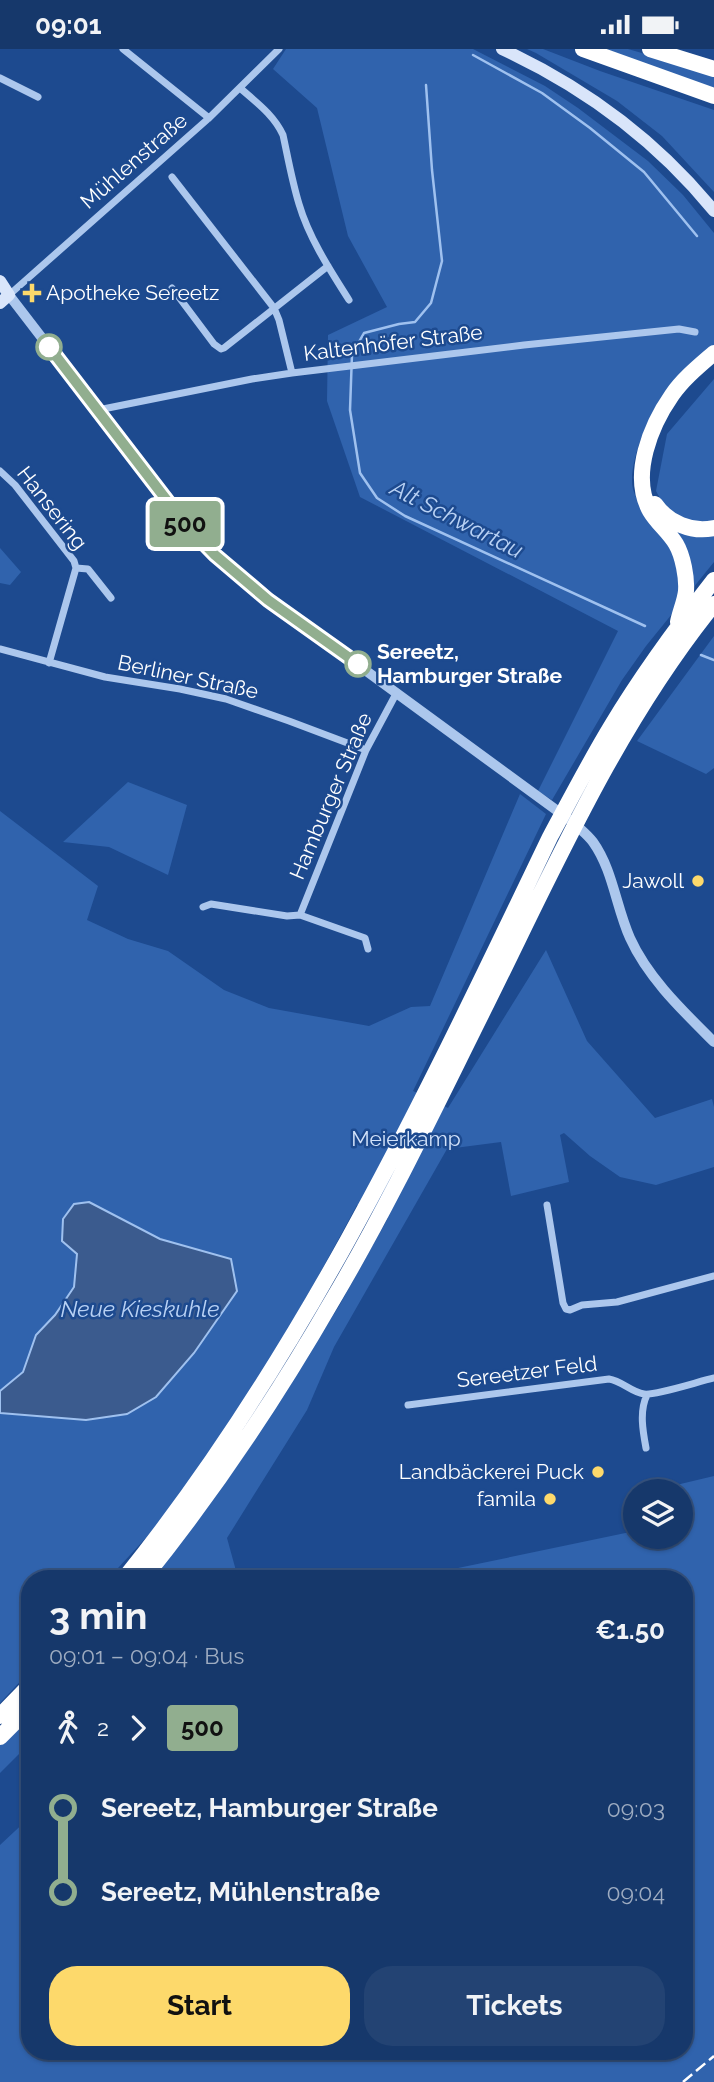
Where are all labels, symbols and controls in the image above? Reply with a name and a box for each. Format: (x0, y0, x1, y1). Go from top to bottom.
text: 09:01 (35, 10, 102, 40)
street label: Mühlenstraße (75, 107, 192, 214)
place label: Apotheke Sereetz (46, 280, 219, 305)
marker: Apotheke Sereetz (24, 285, 40, 301)
street label: Kaltenhöfer Straße (302, 319, 484, 366)
unlabelled marker (36, 334, 62, 360)
street label: Hansering (12, 461, 93, 554)
water label: Alt Schwartau (385, 473, 528, 563)
line badge: 500 (145, 501, 225, 547)
text: 500 (164, 509, 206, 538)
place label: Sereetz, Hamburger Straße (377, 639, 563, 688)
street label: Berliner Straße (116, 649, 261, 704)
marker: Sereetz, Hamburger Straße (345, 651, 371, 677)
street label: Hamburger Straße (284, 709, 377, 883)
place label: Jawoll (622, 868, 684, 893)
marker: Jawoll (690, 873, 706, 889)
park label: Meierkamp (351, 1126, 461, 1151)
water label: Neue Kieskuhle (61, 1295, 219, 1322)
street label: Sereetzer Feld (455, 1350, 599, 1393)
place label: Landbäckerei Puck (399, 1459, 584, 1484)
marker: Landbäckerei Puck (590, 1464, 606, 1480)
map controls (623, 1479, 693, 1549)
button: layers (623, 1479, 693, 1549)
place label: famila (477, 1486, 536, 1511)
marker: famila (542, 1491, 558, 1507)
text: 3 min (49, 1593, 147, 1638)
text: €1.50 (595, 1615, 665, 1645)
text: 09:01 – 09:04 · Bus (49, 1642, 244, 1669)
icon: walk (49, 1709, 87, 1747)
icon: forward (119, 1709, 157, 1747)
text: 500 (181, 1713, 224, 1742)
text: 2 (97, 1714, 109, 1741)
text: Sereetz, Hamburger Straße (101, 1793, 438, 1823)
text: 09:03 (607, 1795, 665, 1822)
text: Sereetz, Mühlenstraße (101, 1877, 380, 1907)
text: 09:04 (606, 1879, 665, 1906)
button: Start (49, 1966, 350, 2046)
button: Tickets (364, 1966, 665, 2046)

